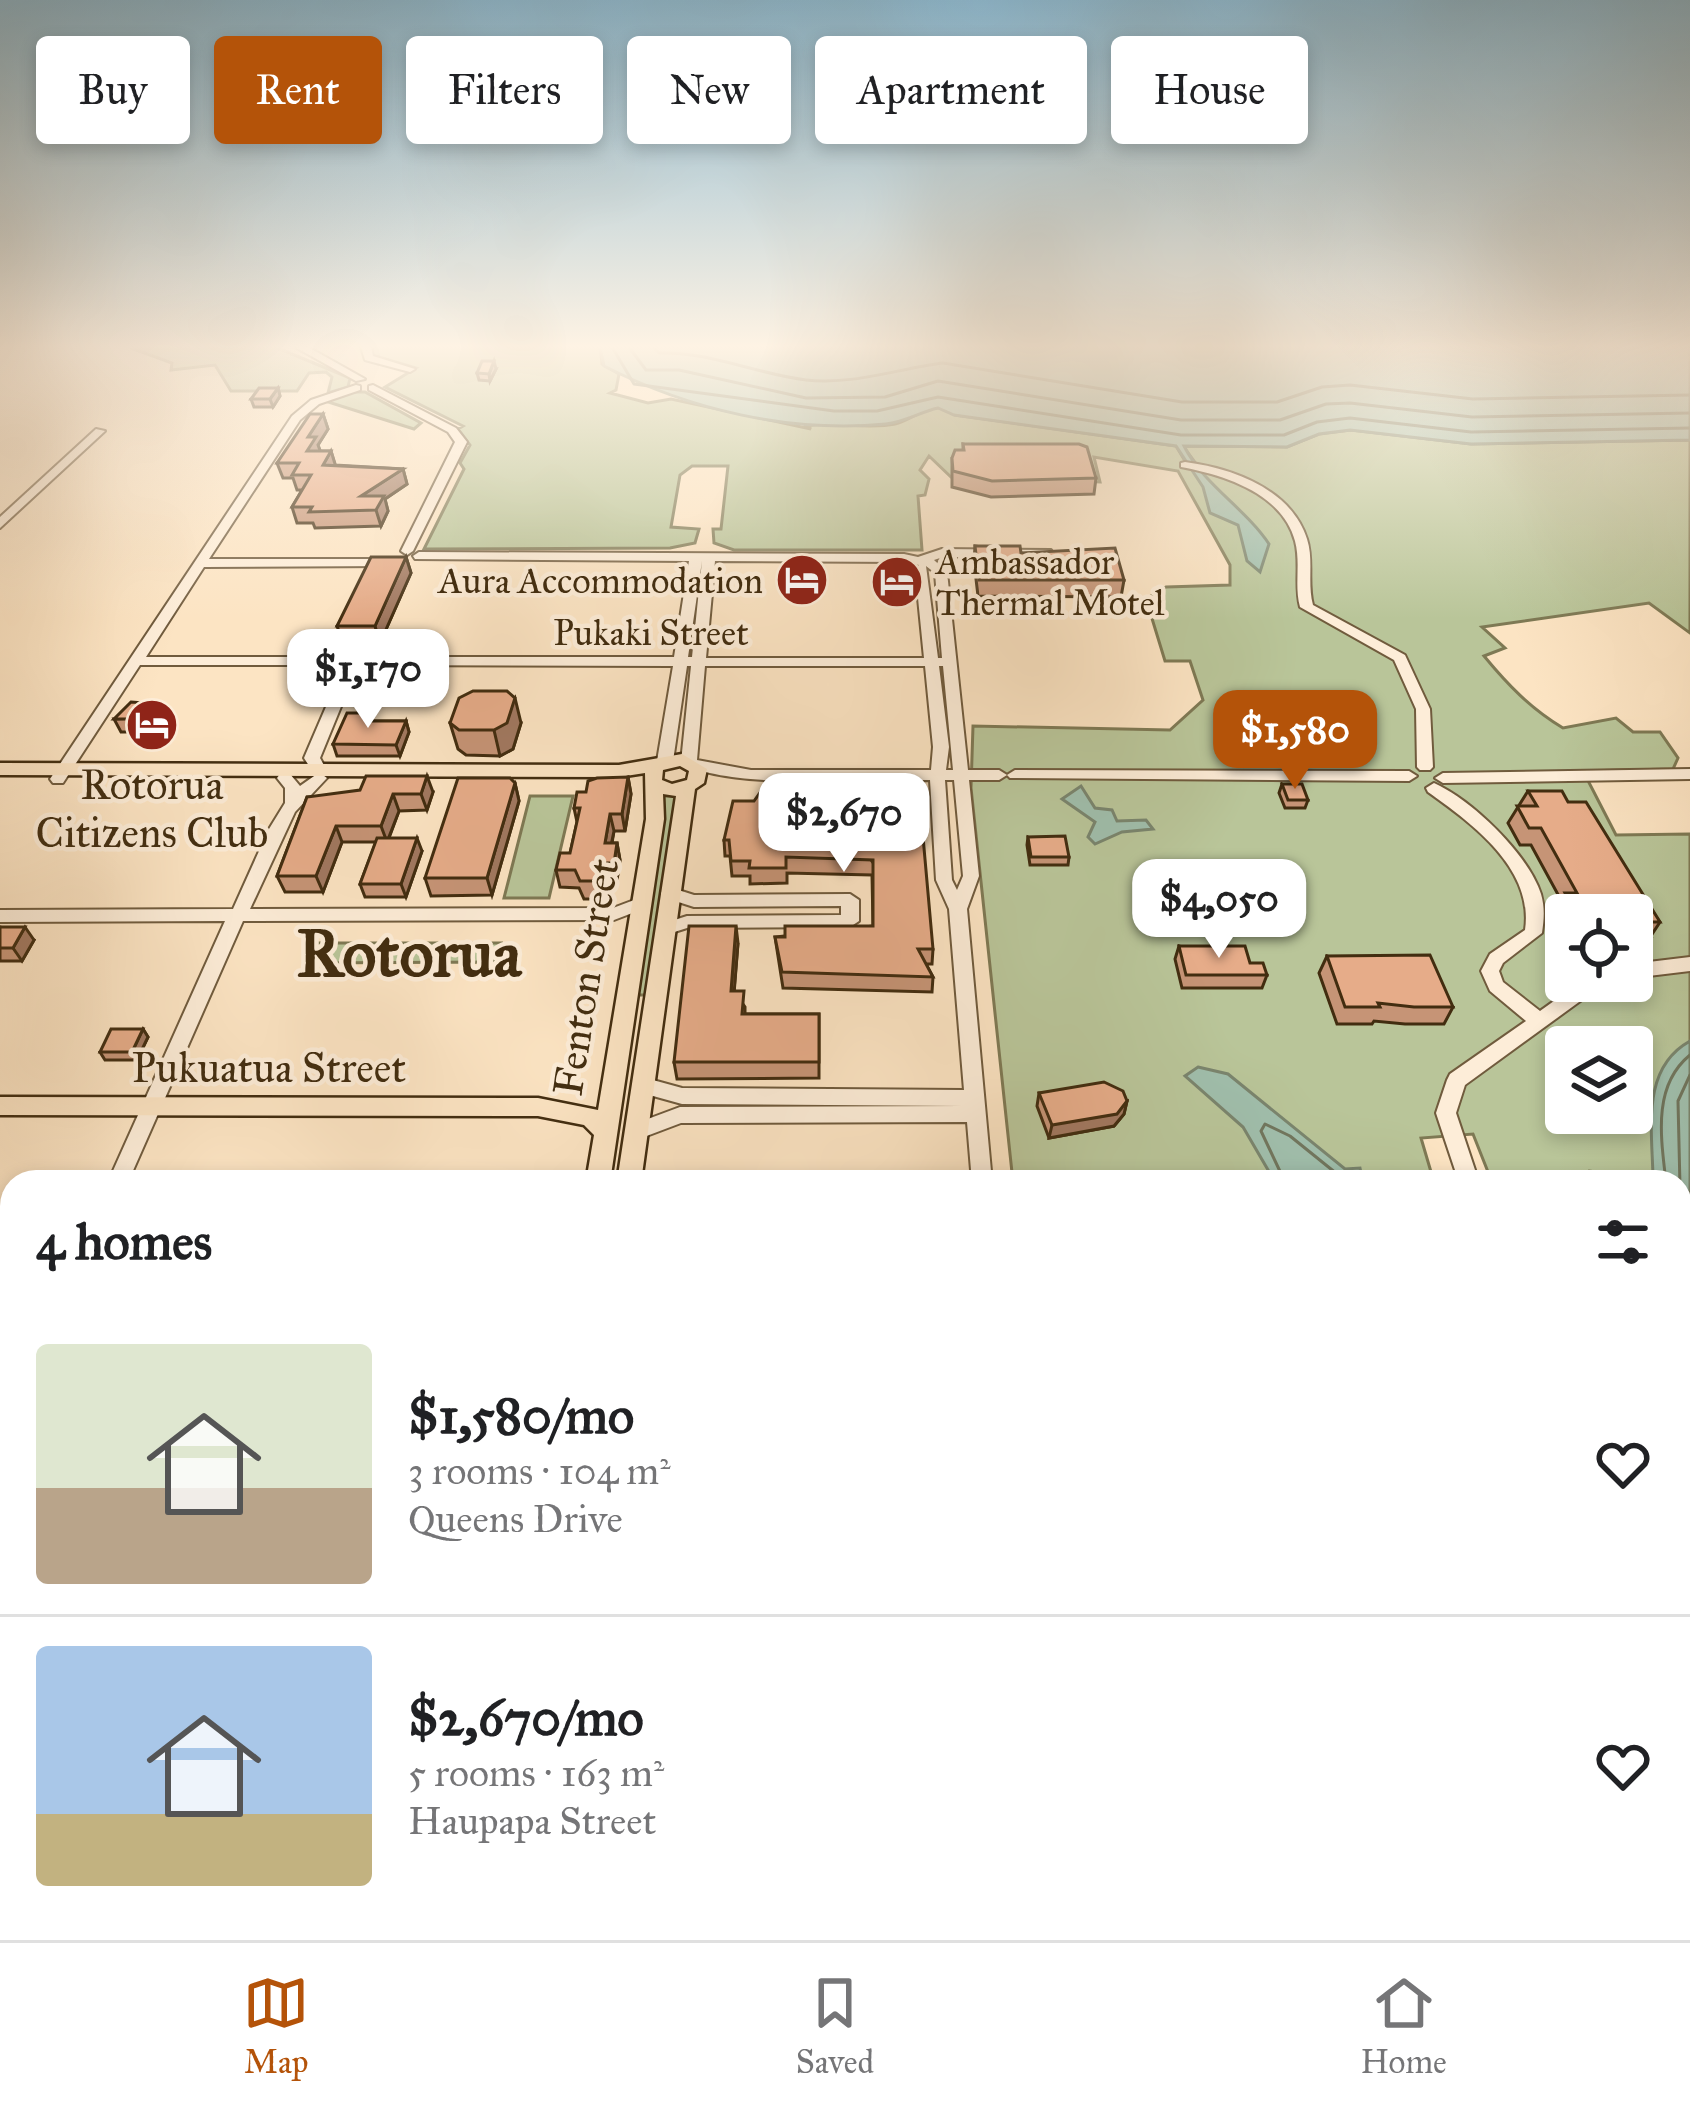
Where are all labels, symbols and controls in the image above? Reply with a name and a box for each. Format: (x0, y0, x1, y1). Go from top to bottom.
chip: Buy (36, 36, 190, 144)
chip: Rent (214, 36, 382, 144)
chip: Filters (406, 36, 603, 144)
chip: New (627, 36, 791, 144)
chip: Apartment (815, 36, 1087, 144)
chip: House (1111, 36, 1308, 144)
place label: Ambassador Thermal Motel (934, 540, 1165, 625)
hotel icon: Aura Accommodation (774, 552, 830, 608)
hotel icon: Ambassador Thermal Motel (869, 554, 925, 610)
place label: Aura Accommodation (436, 559, 763, 603)
street label: Pukaki Street (553, 611, 749, 655)
pin: $1,170 (270, 629, 466, 731)
text: $1,170 (314, 644, 422, 692)
pin: $1,580 (1197, 690, 1393, 792)
hotel icon: Rotorua Citizens Club (124, 697, 180, 753)
text: $1,580 (1240, 705, 1350, 753)
place label: Rotorua Citizens Club (36, 759, 268, 859)
pin: $2,670 (746, 773, 942, 875)
text: $2,670 (785, 788, 903, 836)
street label: Fenton Street (542, 855, 630, 1099)
pin: $4,050 (1121, 859, 1317, 961)
text: $4,050 (1159, 874, 1279, 922)
map controls (1545, 894, 1653, 1134)
button: locate (1545, 894, 1653, 1002)
district label: Rotorua (297, 913, 522, 994)
button: layers (1545, 1026, 1653, 1134)
street label: Pukuatua Street (132, 1042, 406, 1094)
icon: filters (1590, 1209, 1656, 1275)
text: 4 homes (36, 1211, 212, 1273)
text: $1,580/mo (408, 1385, 634, 1447)
icon: home (132, 1392, 276, 1536)
icon: heart (1590, 1431, 1656, 1497)
text: 3 rooms · 104 m² (408, 1447, 671, 1495)
text: Queens Drive (408, 1495, 623, 1543)
text: $2,670/mo (408, 1687, 644, 1749)
icon: home (132, 1694, 276, 1838)
icon: heart (1590, 1733, 1656, 1799)
text: 5 rooms · 163 m² (408, 1749, 664, 1797)
text: Haupapa Street (408, 1797, 656, 1845)
tab: Map (243, 1970, 309, 2082)
tab: Saved (796, 1970, 874, 2082)
tab: Home (1360, 1970, 1447, 2082)

